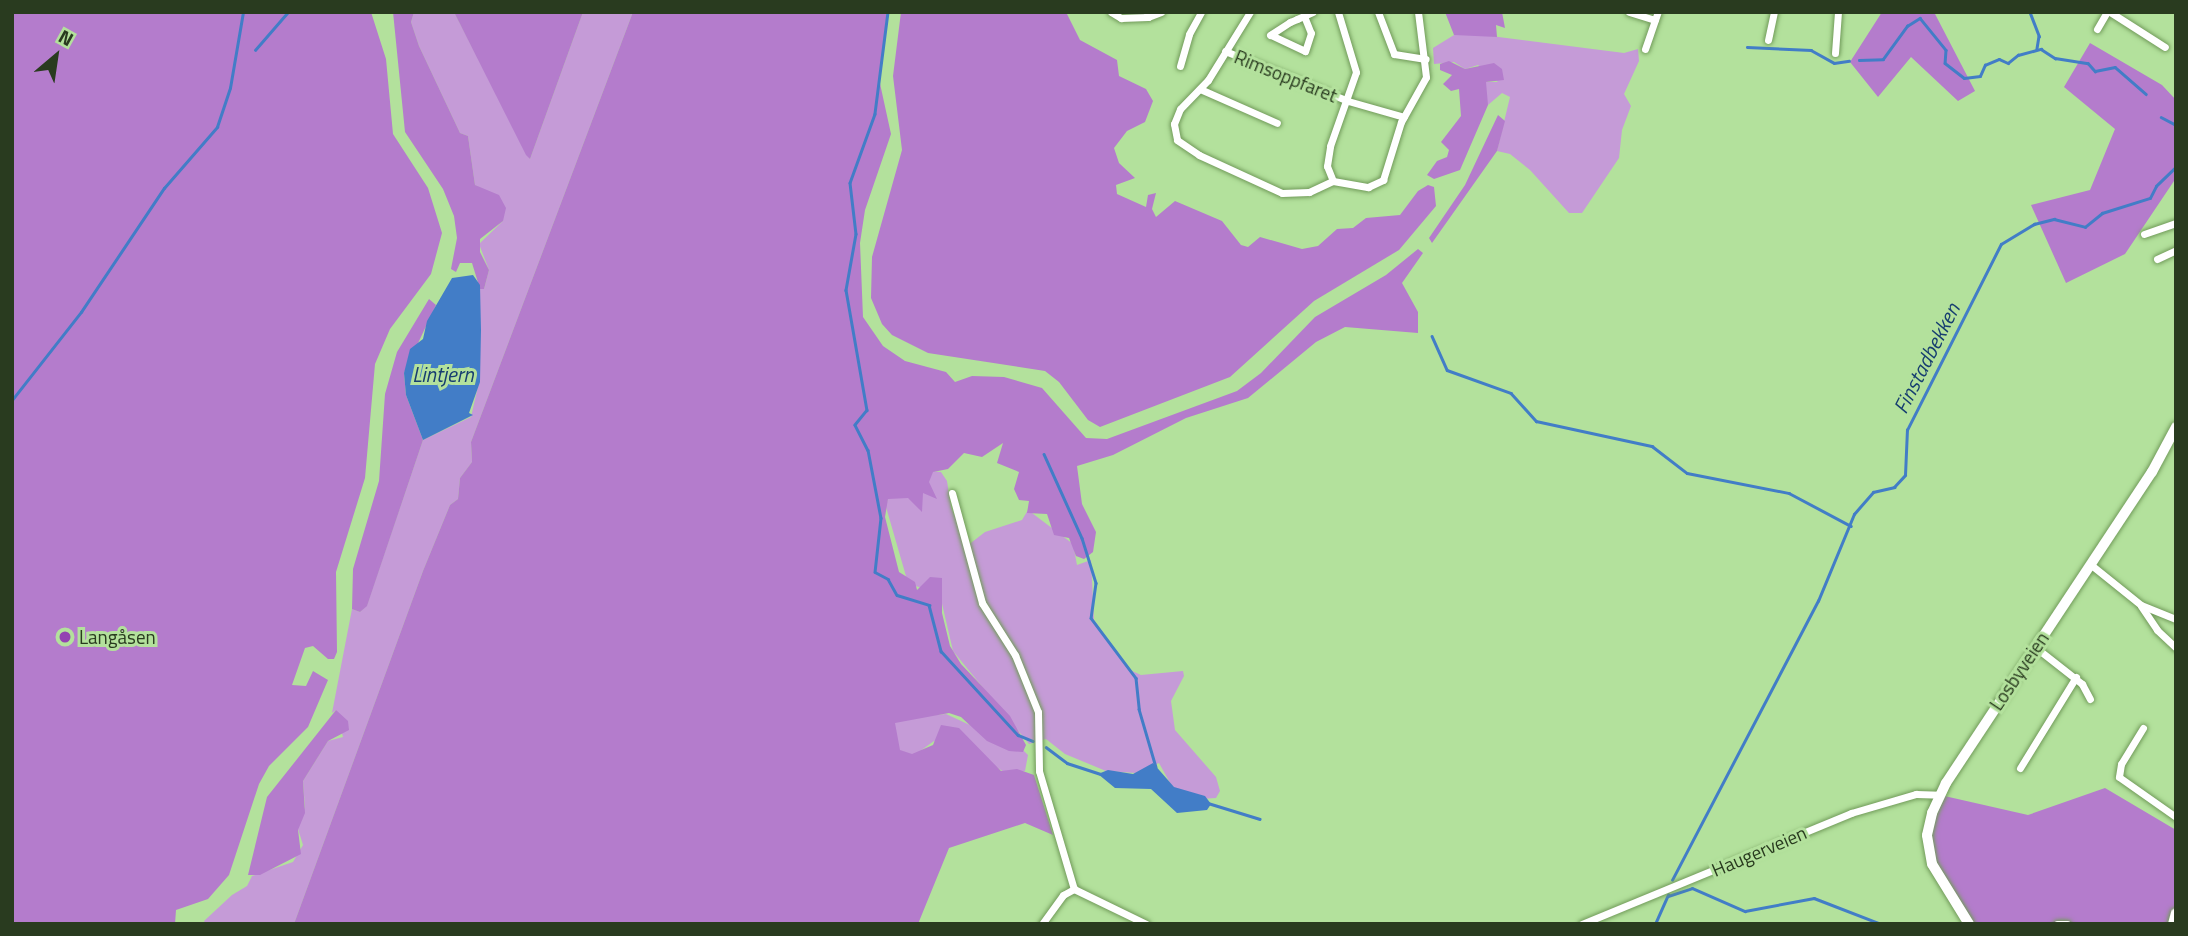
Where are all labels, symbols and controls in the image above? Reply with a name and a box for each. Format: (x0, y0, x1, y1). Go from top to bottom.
north arrow (21, 21, 91, 91)
text: N (54, 21, 79, 53)
street label: Rimsoppfaret (1231, 45, 1341, 107)
water label: Finstadbekken (1887, 299, 1965, 417)
water label: Lintjern (412, 361, 474, 387)
place label: Langåsen (79, 626, 156, 648)
street label: Losbyveien (1985, 628, 2053, 714)
marker: Langåsen (57, 629, 73, 645)
street label: Haugerveien (1708, 821, 1810, 881)

